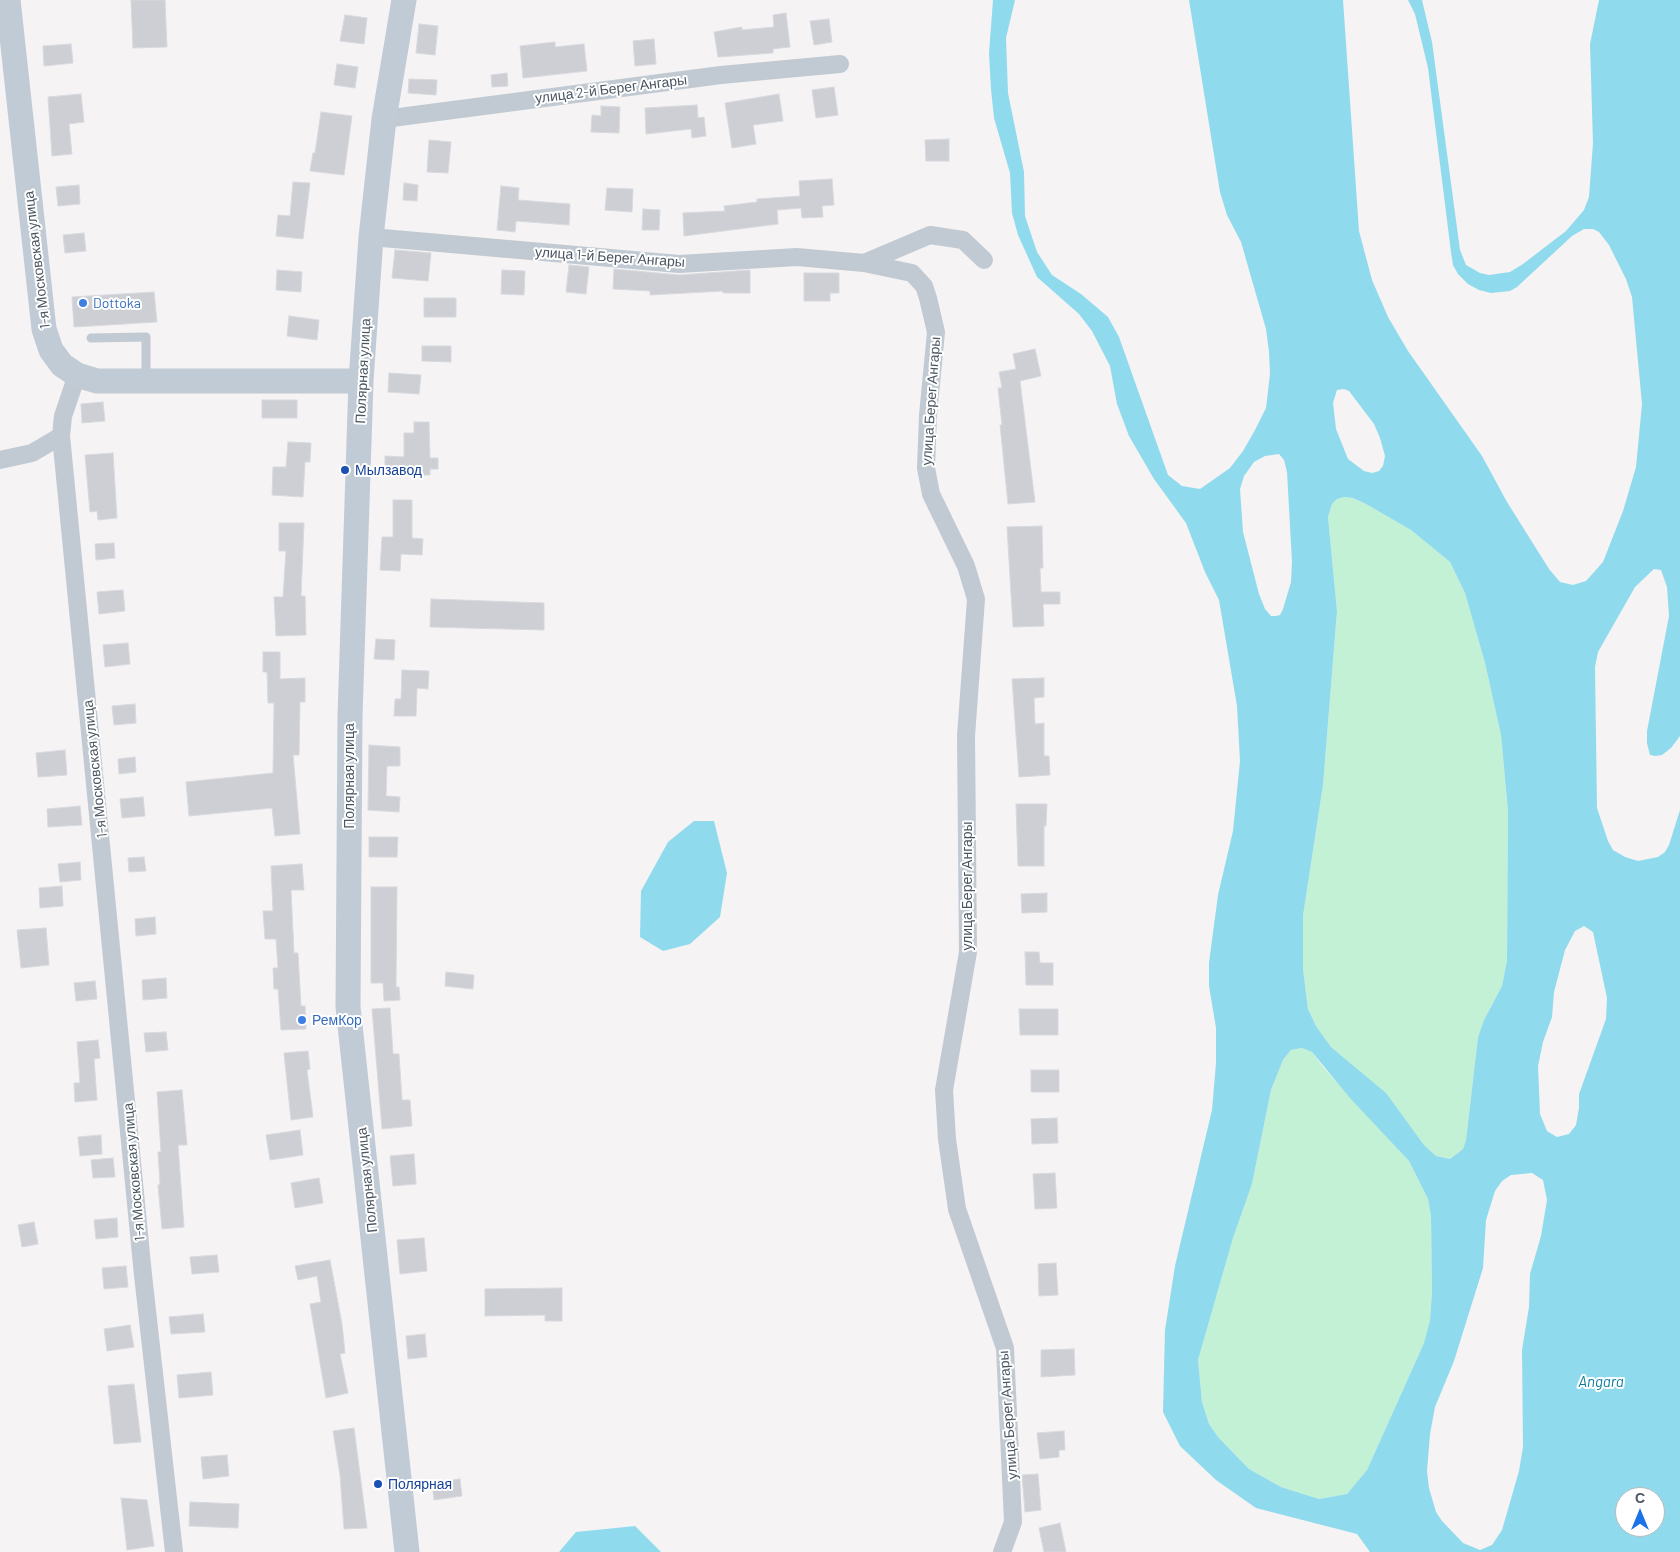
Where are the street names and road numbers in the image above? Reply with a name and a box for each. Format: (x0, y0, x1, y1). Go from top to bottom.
street label: улица 2-й Берег Ангары (534, 71, 688, 107)
street label: 1-я Московская улица (20, 190, 54, 330)
street label: улица 1-й Берег Ангары (534, 243, 686, 271)
street label: Полярная улица (352, 318, 374, 424)
street label: улица Берег Ангары (918, 336, 944, 466)
street label: 1-я Московская улица (79, 699, 111, 839)
street label: Полярная улица (341, 723, 357, 829)
street label: улица Берег Ангары (959, 821, 975, 951)
street label: 1-я Московская улица (120, 1102, 148, 1242)
street label: Полярная улица (353, 1127, 381, 1233)
street label: улица Берег Ангары (995, 1350, 1021, 1480)

